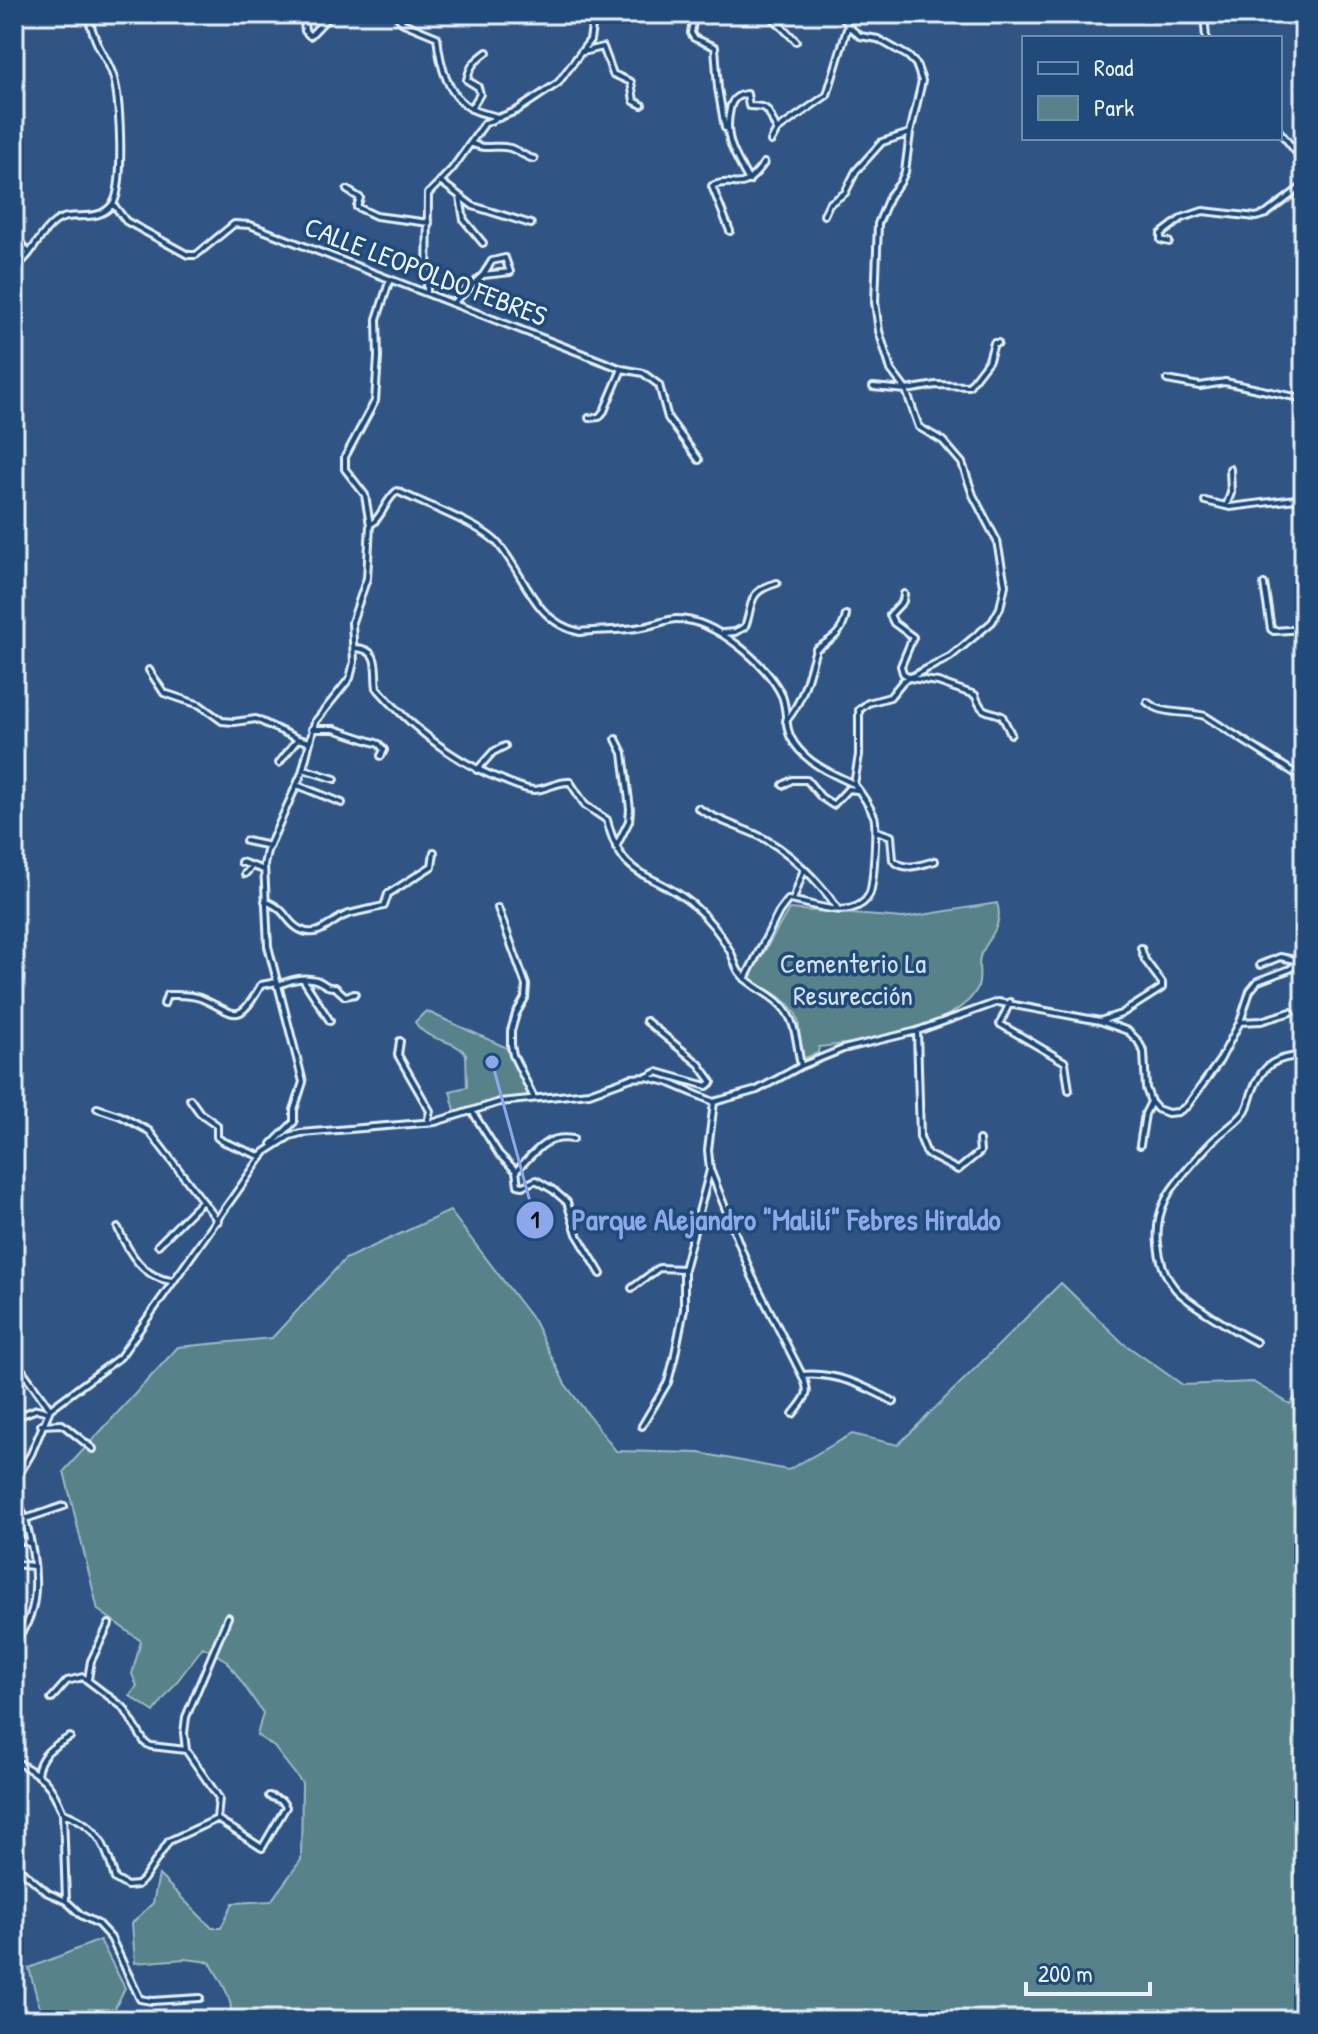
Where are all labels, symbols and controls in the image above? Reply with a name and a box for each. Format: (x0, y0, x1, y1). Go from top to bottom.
legend (1022, 36, 1282, 140)
text: Road (1094, 51, 1133, 83)
text: Park (1094, 91, 1134, 123)
street label: CALLE LEOPOLDO FEBRES (299, 207, 553, 335)
park label: Cementerio La Resurección (780, 944, 926, 1014)
callout: Parque Alejandro "Malilí" Febres Hiraldo (515, 1193, 1016, 1247)
text: Parque Alejandro "Malilí" Febres Hiraldo (571, 1199, 1001, 1240)
text: 1 (531, 1203, 540, 1235)
scale bar (1026, 1946, 1150, 1996)
text: 200 m (1038, 1957, 1093, 1989)

